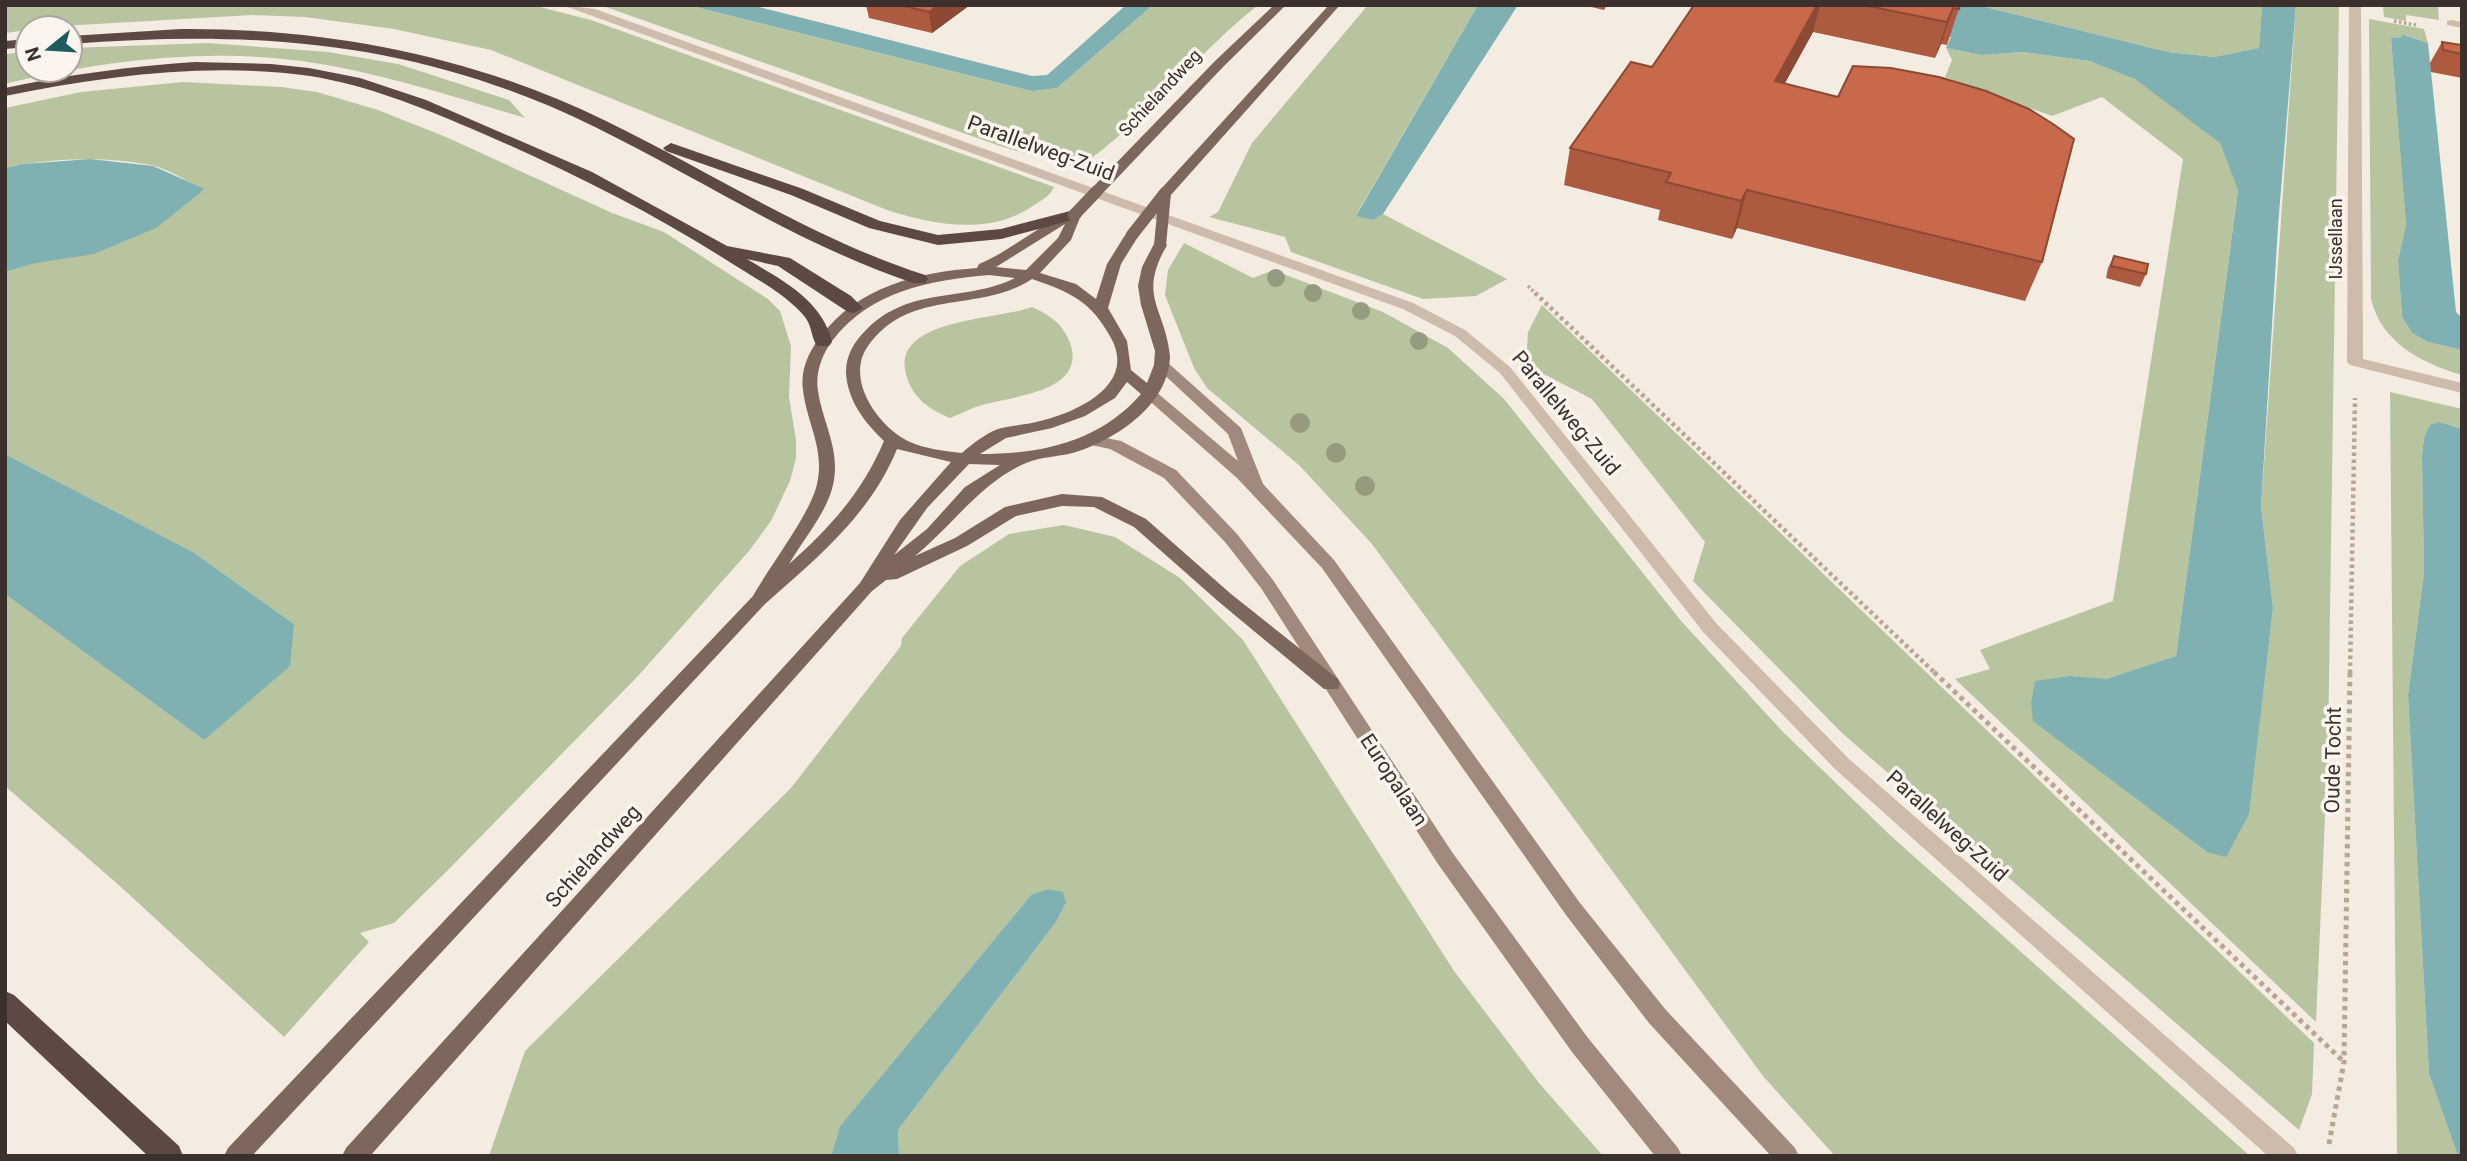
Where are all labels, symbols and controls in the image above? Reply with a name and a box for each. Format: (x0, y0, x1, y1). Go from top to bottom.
north arrow (14, 14, 84, 84)
text: N (20, 44, 46, 64)
street label: Schielandweg (1114, 45, 1205, 141)
street label: Parallelweg-Zuid (964, 110, 1118, 186)
street label: IJssellaan (2325, 198, 2346, 280)
street label: Parallelweg-Zuid (1507, 346, 1625, 480)
street label: Oude Tocht (2320, 706, 2346, 814)
street label: Europalaan (1355, 729, 1433, 831)
street label: Parallelweg-Zuid (1882, 765, 2012, 887)
street label: Schielandweg (541, 800, 645, 912)

